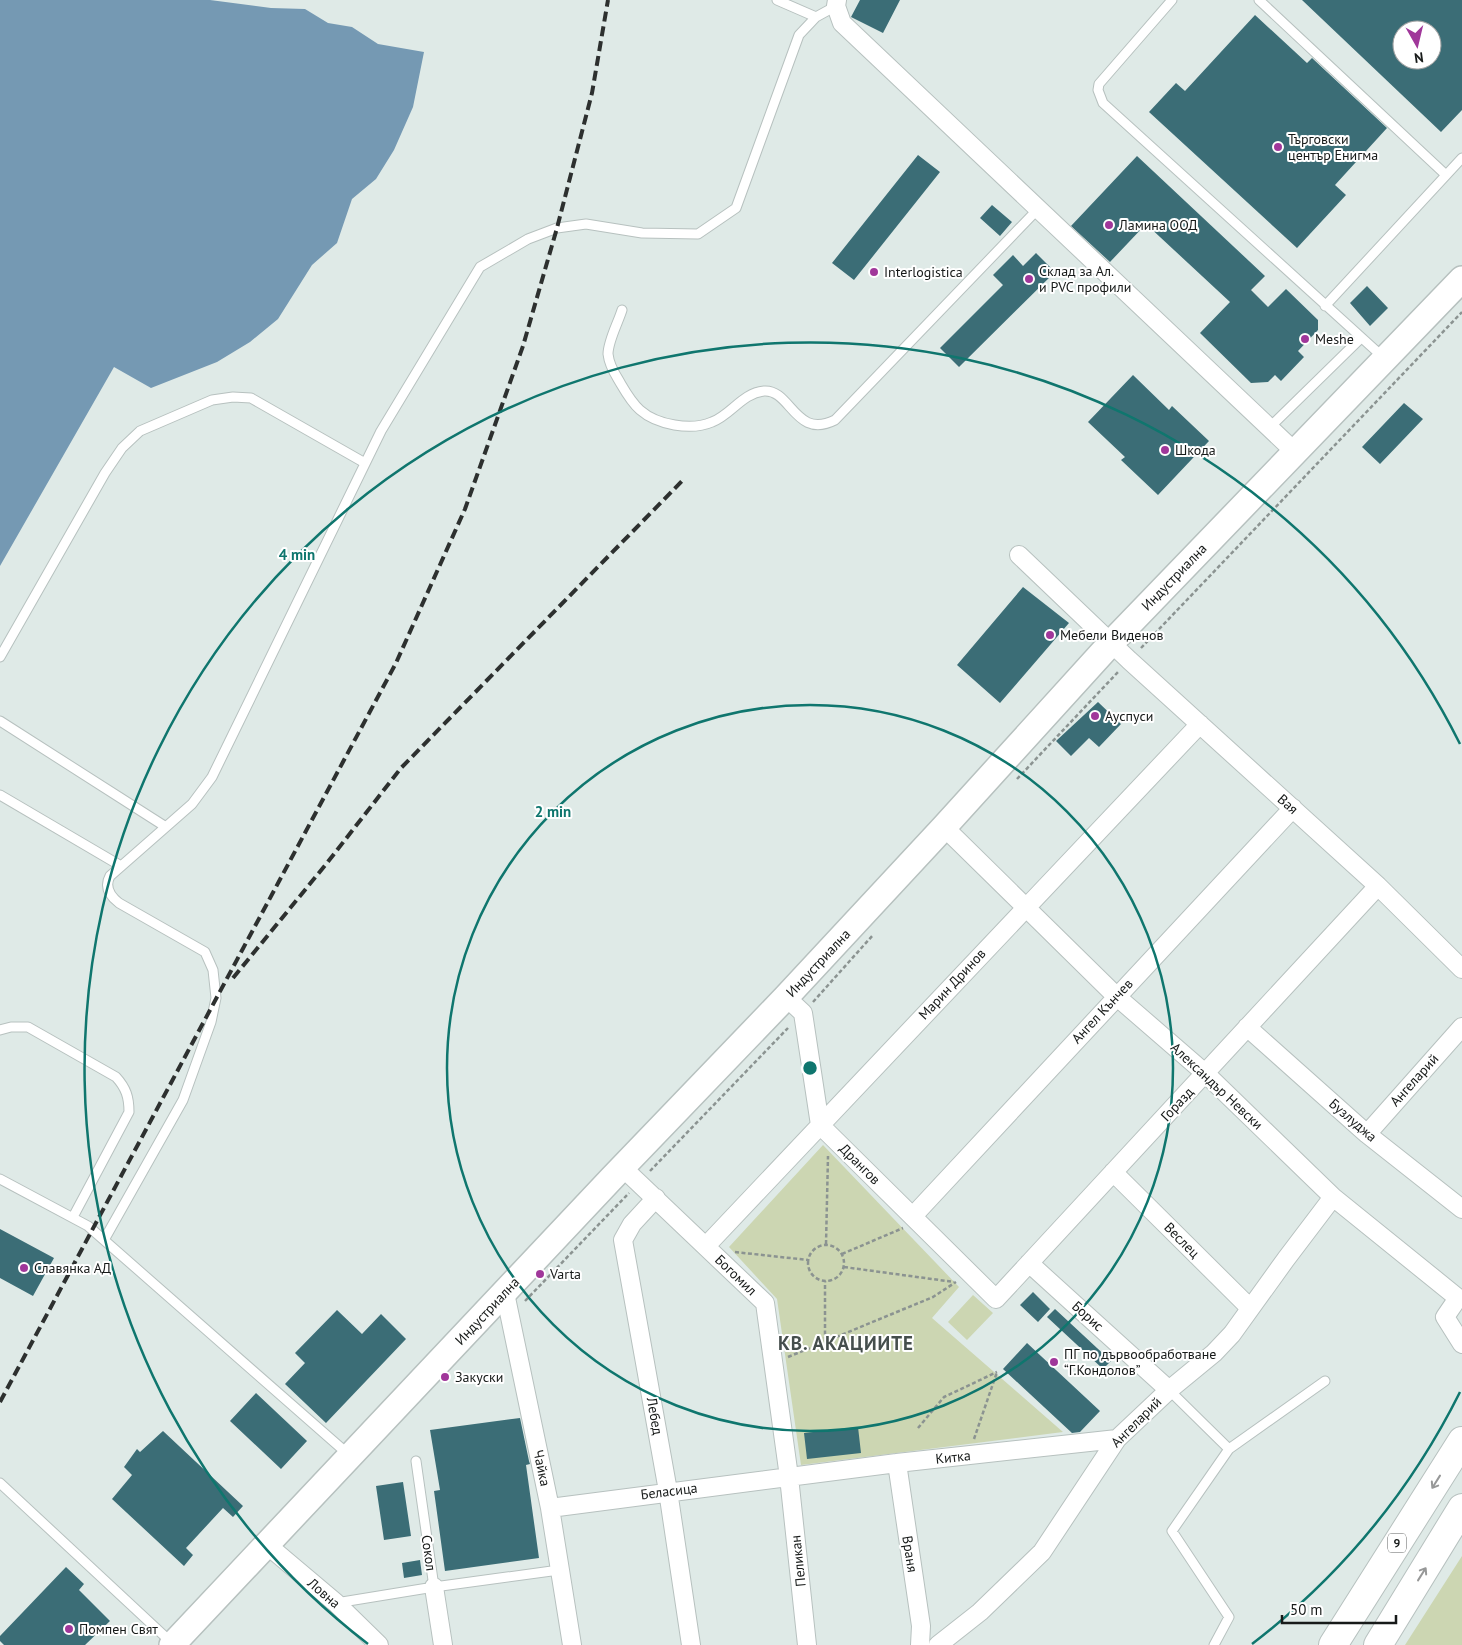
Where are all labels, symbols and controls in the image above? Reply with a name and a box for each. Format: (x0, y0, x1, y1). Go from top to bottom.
north arrow (1392, 20, 1442, 70)
text: N (1413, 48, 1425, 67)
place label: Търговски център Енигма (1288, 130, 1378, 164)
marker: Търговски център Енигма (1272, 141, 1284, 153)
place label: Ламина ООД (1118, 216, 1198, 234)
marker: Ламина ООД (1103, 219, 1115, 231)
place label: Склад за Ал. и PVC профили (1039, 262, 1131, 296)
place label: Interlogistica (884, 263, 963, 281)
marker: Interlogistica (868, 266, 880, 278)
marker: Склад за Ал. и PVC профили (1023, 273, 1035, 285)
place label: Meshe (1315, 330, 1354, 348)
marker: Meshe (1299, 333, 1311, 345)
place label: Шкода (1175, 441, 1216, 459)
marker: Шкода (1159, 444, 1171, 456)
street label: Индустриална (1137, 540, 1211, 614)
text: 4 min (279, 545, 315, 564)
place label: Мебели Виденов (1060, 626, 1163, 644)
marker: Мебели Виденов (1044, 629, 1056, 641)
place label: Ауспуси (1105, 707, 1153, 725)
marker: Ауспуси (1089, 710, 1101, 722)
street label: Вая (1274, 790, 1302, 818)
text: 2 min (535, 802, 571, 821)
street label: Индустриална (782, 925, 854, 1001)
street label: Марин Дринов (914, 945, 990, 1023)
street label: Ангел Кънчев (1067, 975, 1137, 1047)
street label: Александър Невски (1167, 1039, 1267, 1133)
street label: Ангеларий (1386, 1050, 1442, 1110)
centre of rings (801, 1059, 819, 1077)
street label: Горазд (1157, 1083, 1198, 1125)
street label: Бузлуджа (1325, 1094, 1381, 1146)
street label: Дрангов (836, 1140, 884, 1188)
street label: Веслец (1160, 1218, 1204, 1262)
street label: Богомил (711, 1251, 761, 1299)
place label: Славянка АД (34, 1259, 111, 1277)
marker: Славянка АД (18, 1262, 30, 1274)
place label: Varta (549, 1265, 581, 1283)
marker: Varta (534, 1268, 546, 1280)
street label: Индустриална (451, 1273, 523, 1349)
street label: Борис (1068, 1297, 1108, 1335)
district label: КВ. АКАЦИИТЕ (778, 1331, 914, 1355)
place label: ПГ по дървообработване “Г.Кондолов” (1064, 1345, 1216, 1379)
marker: ПГ по дървообработване “Г.Кондолов” (1048, 1356, 1060, 1368)
place label: Закуски (455, 1368, 503, 1386)
marker: Закуски (439, 1371, 451, 1383)
street label: Ангеларий (1107, 1393, 1165, 1451)
street label: Лебед (643, 1395, 667, 1437)
street label: Китка (934, 1446, 972, 1468)
street label: Чайка (529, 1448, 555, 1488)
one-way arrow (1431, 1475, 1441, 1489)
street label: Беласица (640, 1479, 698, 1503)
street label: Сокол (418, 1534, 440, 1572)
street label: Пеликан (786, 1534, 810, 1588)
street label: Враня (898, 1534, 922, 1574)
road number: 9 (1388, 1534, 1406, 1552)
one-way arrow (1417, 1567, 1427, 1581)
street label: Ловна (303, 1573, 344, 1612)
scale bar (1282, 1592, 1396, 1624)
text: 50 m (1290, 1600, 1323, 1619)
place label: Помпен Свят (79, 1620, 158, 1638)
marker: Помпен Свят (63, 1623, 75, 1635)

